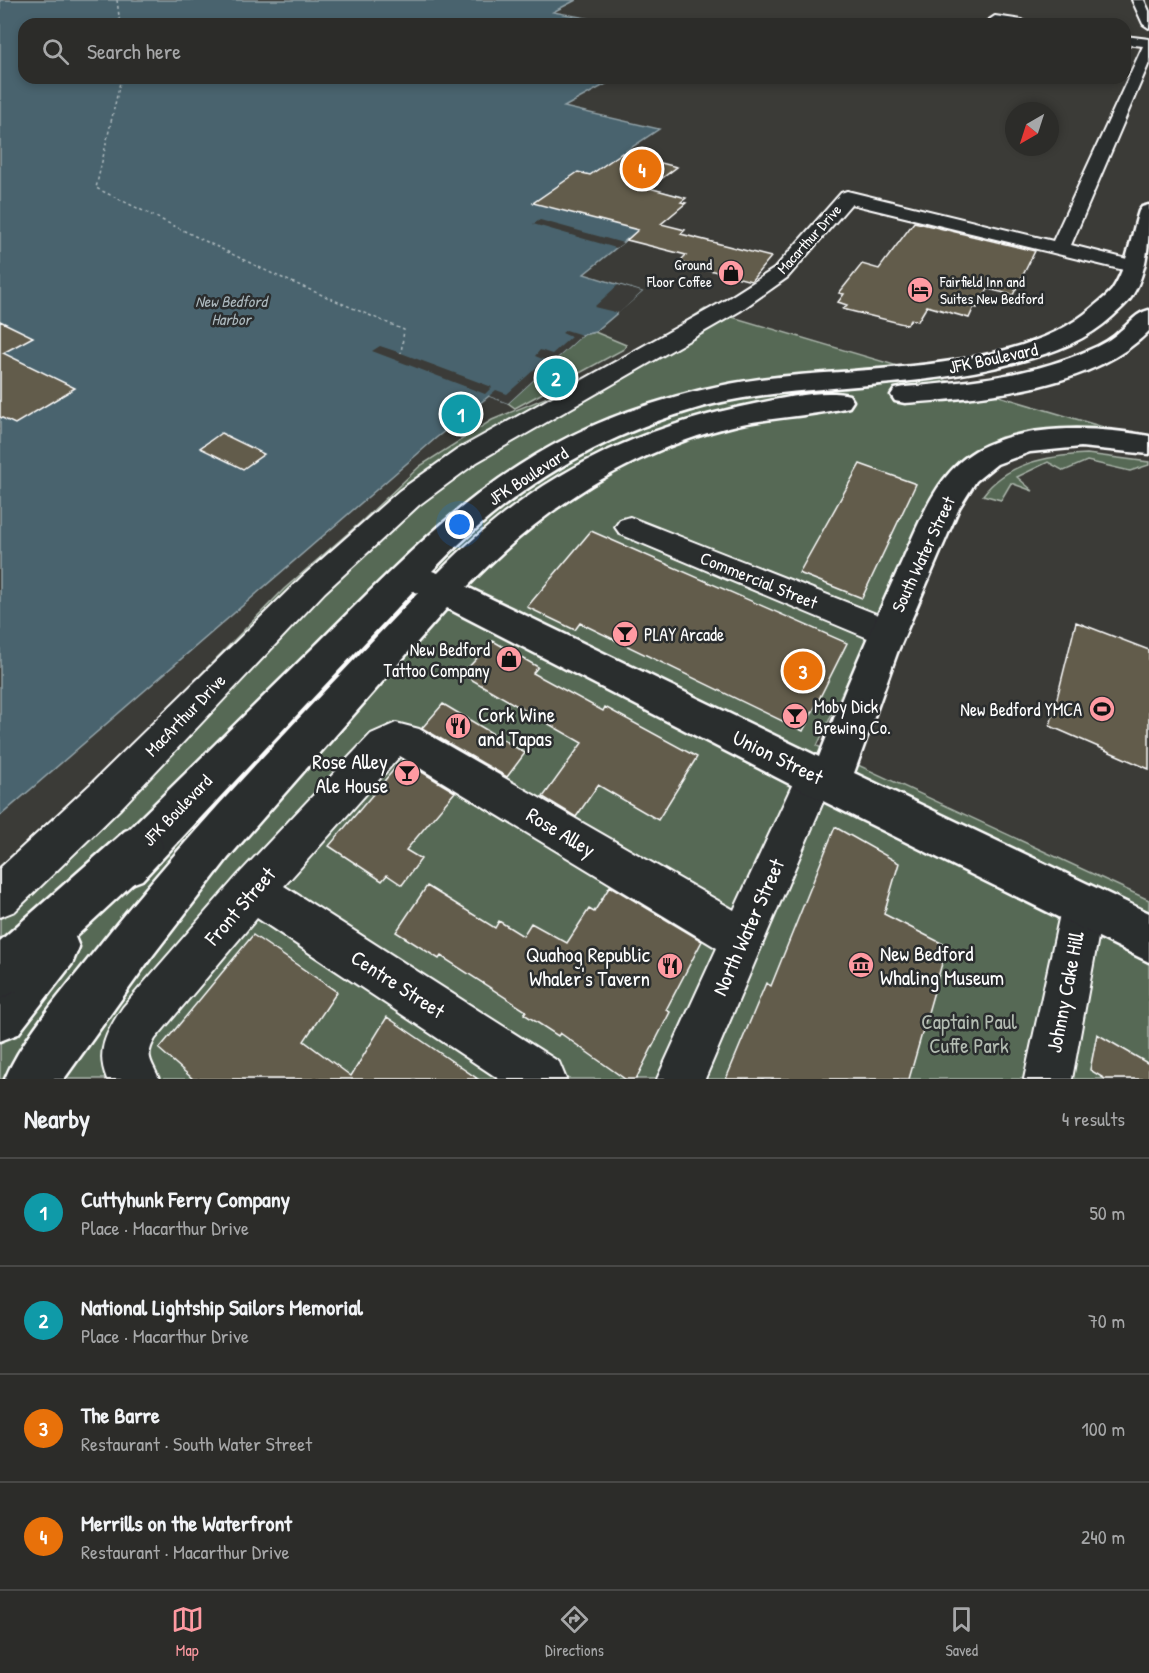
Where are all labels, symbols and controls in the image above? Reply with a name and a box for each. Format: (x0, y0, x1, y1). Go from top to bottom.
search box (18, 18, 1131, 84)
icon: search (39, 35, 72, 68)
text: Search here (87, 36, 181, 66)
north arrow (1005, 102, 1059, 156)
pin: 4 (622, 146, 662, 192)
street label: Macarthur Drive (772, 200, 846, 278)
place label: Ground Floor Coffee (646, 254, 712, 292)
shop icon: Ground Floor Coffee (716, 258, 746, 288)
place label: Fairfield Inn and Suites New Bedford (939, 271, 1044, 309)
hotel icon: Fairfield Inn and Suites New Bedford (905, 275, 935, 305)
water label: New Bedford Harbor (195, 290, 269, 330)
street label: JFK Boulevard (946, 336, 1040, 380)
pin: 2 (536, 356, 576, 400)
pin: 1 (442, 392, 480, 436)
street label: JFK Boulevard (483, 441, 573, 511)
street label: South Water Street (885, 491, 961, 616)
your location (445, 510, 474, 539)
street label: Commercial Street (697, 545, 822, 615)
bar icon: PLAY Arcade (610, 619, 640, 649)
place label: PLAY Arcade (644, 622, 724, 647)
place label: New Bedford Tattoo Company (384, 637, 490, 683)
shop icon: New Bedford Tattoo Company (494, 644, 524, 674)
pin: 3 (784, 648, 822, 694)
street label: MacArthur Drive (139, 668, 231, 762)
place label: Moby Dick Brewing Co. (814, 694, 891, 740)
sports icon: New Bedford YMCA (1087, 694, 1117, 724)
place label: New Bedford YMCA (960, 697, 1082, 722)
place label: Cork Wine and Tapas (478, 700, 555, 753)
bar icon: Moby Dick Brewing Co. (780, 701, 810, 731)
restaurant icon: Cork Wine and Tapas (443, 711, 473, 741)
street label: Union Street (728, 723, 829, 792)
place label: Rose Alley Ale House (312, 747, 388, 800)
bar icon: Rose Alley Ale House (392, 758, 422, 788)
street label: JFK Boulevard (137, 769, 217, 851)
street label: Rose Alley (521, 800, 601, 864)
street label: North Water Street (705, 853, 791, 1000)
street label: Front Street (197, 860, 283, 952)
street label: Johnny Cake Hill (1039, 928, 1091, 1055)
place label: New Bedford Whaling Museum (880, 939, 1004, 992)
place label: Quahog Republic Whaler's Tavern (526, 940, 651, 993)
street label: Centre Street (345, 943, 451, 1026)
museum icon: New Bedford Whaling Museum (846, 950, 876, 980)
restaurant icon: Quahog Republic Whaler's Tavern (655, 951, 685, 981)
park label: Captain Paul Cuffe Park (921, 1007, 1017, 1060)
text: Nearby (24, 1101, 90, 1136)
text: 4 results (1062, 1105, 1125, 1132)
text: Cuttyhunk Ferry Company (81, 1184, 290, 1214)
text: 1 (40, 1199, 47, 1226)
text: 50 m (1089, 1199, 1125, 1226)
text: Place · Macarthur Drive (81, 1214, 249, 1241)
text: National Lightship Sailors Memorial (81, 1292, 363, 1322)
text: 2 (39, 1307, 48, 1334)
text: 70 m (1088, 1307, 1125, 1334)
text: Place · Macarthur Drive (81, 1322, 249, 1349)
text: The Barre (81, 1400, 160, 1430)
text: 3 (39, 1415, 48, 1442)
text: 100 m (1082, 1415, 1125, 1442)
text: Restaurant · South Water Street (81, 1430, 312, 1457)
text: Merrills on the Waterfront (81, 1508, 292, 1538)
text: 4 (40, 1523, 47, 1550)
text: 240 m (1081, 1523, 1125, 1550)
text: Restaurant · Macarthur Drive (81, 1538, 289, 1565)
tab: Map (171, 1603, 204, 1661)
tab: Directions (545, 1603, 604, 1661)
tab: Saved (945, 1603, 978, 1661)

